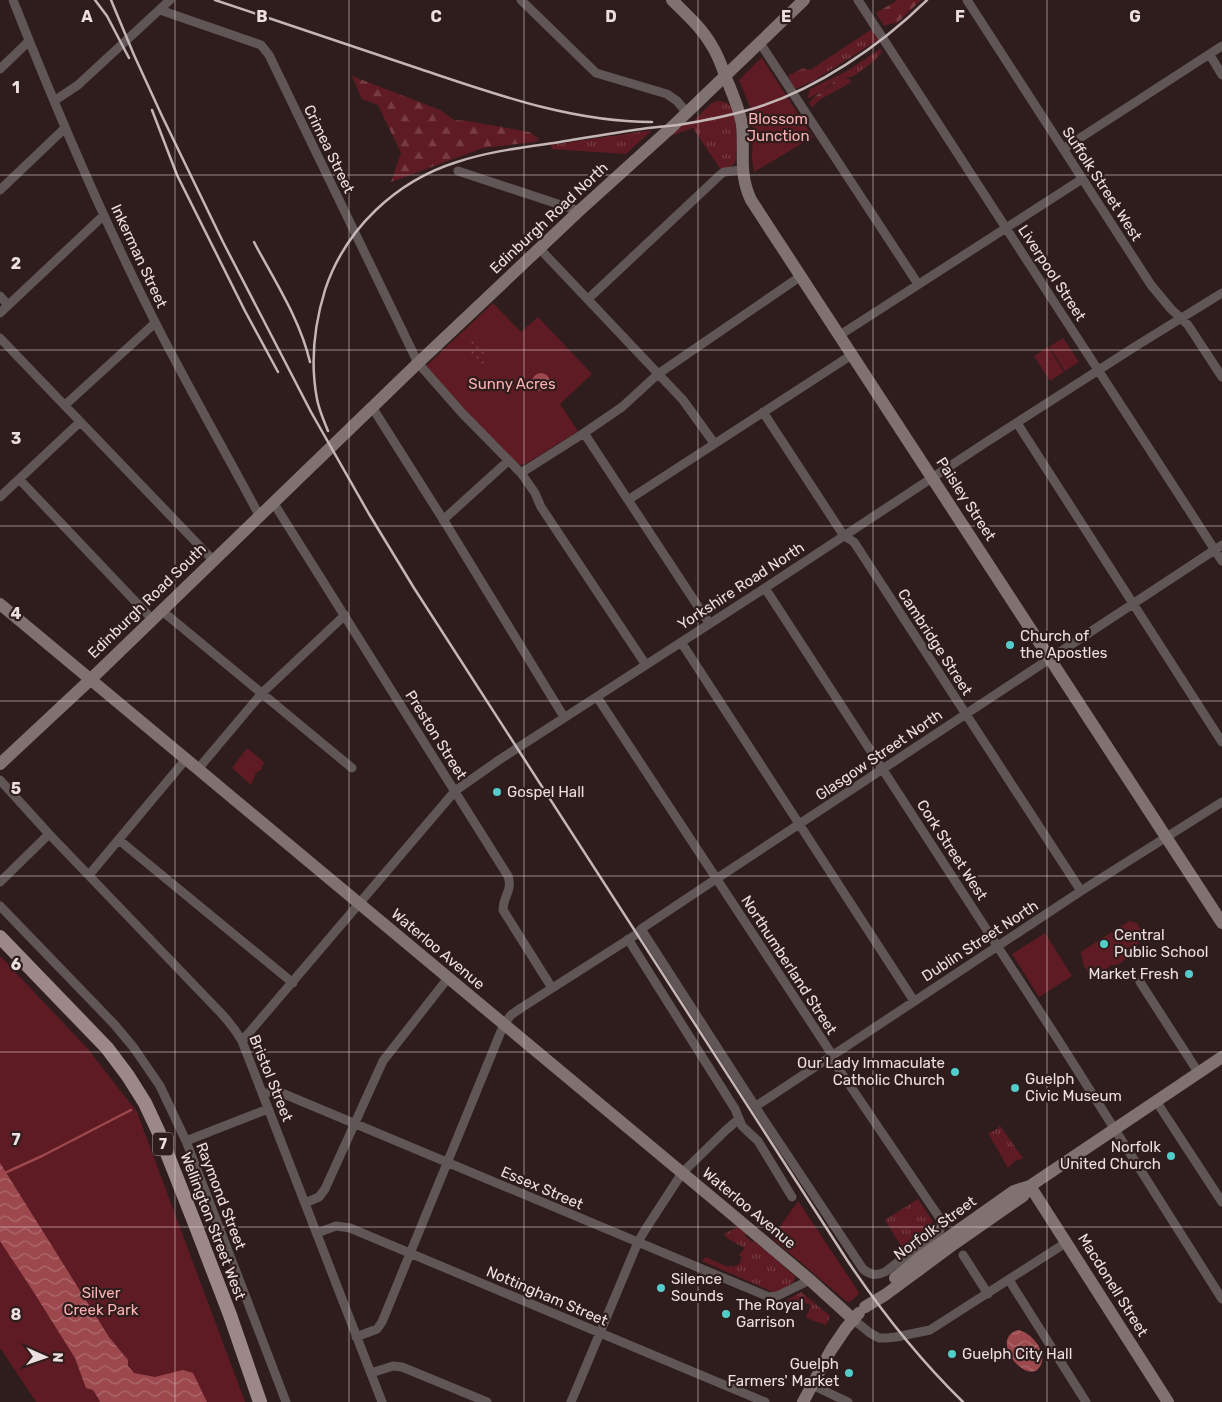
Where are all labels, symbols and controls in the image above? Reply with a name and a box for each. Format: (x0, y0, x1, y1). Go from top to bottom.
text: A (81, 7, 93, 26)
text: B (256, 7, 268, 26)
text: C (430, 7, 442, 26)
text: D (605, 7, 617, 26)
text: E (781, 7, 791, 26)
text: F (955, 7, 965, 26)
text: G (1129, 7, 1141, 26)
text: 1 (12, 78, 20, 97)
street label: Crimea Street (300, 102, 358, 196)
park label: Blossom Junction (746, 110, 810, 145)
street label: Suffolk Street West (1058, 124, 1146, 245)
street label: Edinburgh Road North (486, 159, 612, 277)
street label: Inkerman Street (107, 201, 171, 311)
street label: Liverpool Street (1014, 222, 1090, 325)
text: 2 (11, 254, 21, 273)
park label: Sunny Acres (468, 375, 556, 393)
text: 3 (11, 429, 21, 448)
street label: Paisley Street (932, 454, 1000, 544)
street label: Yorkshire Road North (674, 538, 808, 634)
street label: Edinburgh Road South (84, 540, 210, 662)
street label: Cambridge Street (894, 585, 976, 699)
text: 4 (11, 604, 22, 623)
place label: Church of the Apostles (1020, 627, 1108, 662)
marker: Church of the Apostles (1004, 639, 1016, 651)
street label: Preston Street (401, 687, 471, 783)
street label: Glasgow Street North (812, 706, 946, 804)
text: 5 (11, 779, 21, 798)
place label: Gospel Hall (507, 783, 584, 801)
marker: Gospel Hall (491, 786, 503, 798)
street label: Cork Street West (913, 796, 991, 904)
street label: Northumberland Street (737, 892, 841, 1038)
street label: Dublin Street North (918, 897, 1042, 985)
street label: Waterloo Avenue (388, 905, 488, 993)
place label: Central Public School (1114, 926, 1208, 961)
marker: Central Public School (1098, 938, 1110, 950)
text: 6 (11, 955, 21, 974)
place label: Market Fresh (1089, 965, 1179, 983)
marker: Market Fresh (1183, 968, 1195, 980)
street label: Bristol Street (245, 1032, 297, 1124)
place label: Our Lady Immaculate Catholic Church (797, 1054, 945, 1089)
marker: Our Lady Immaculate Catholic Church (949, 1066, 961, 1078)
place label: Guelph Civic Museum (1025, 1070, 1122, 1105)
marker: Guelph Civic Museum (1009, 1082, 1021, 1094)
text: 7 (11, 1130, 21, 1149)
road number: 7 (153, 1132, 173, 1156)
place label: Norfolk United Church (1060, 1138, 1161, 1173)
street label: Raymond Street (192, 1140, 250, 1252)
street label: Wellington Street West (177, 1150, 250, 1302)
marker: Norfolk United Church (1165, 1150, 1177, 1162)
street label: Essex Street (498, 1163, 586, 1213)
street label: Waterloo Avenue (699, 1164, 799, 1252)
street label: Norfolk Street (890, 1192, 980, 1264)
street label: Macdonell Street (1074, 1230, 1152, 1340)
street label: Nottingham Street (484, 1262, 611, 1330)
place label: Silence Sounds (671, 1270, 724, 1305)
marker: Silence Sounds (655, 1282, 667, 1294)
park label: Silver Creek Park (64, 1284, 139, 1319)
place label: The Royal Garrison (736, 1296, 804, 1331)
text: 8 (11, 1305, 22, 1324)
marker: The Royal Garrison (720, 1308, 732, 1320)
north arrow (20, 1332, 70, 1382)
place label: Guelph City Hall (962, 1345, 1072, 1363)
marker: Guelph City Hall (946, 1348, 958, 1360)
text: N (49, 1352, 66, 1363)
place label: Guelph Farmers' Market (728, 1355, 839, 1390)
marker: Guelph Farmers' Market (843, 1367, 855, 1379)

